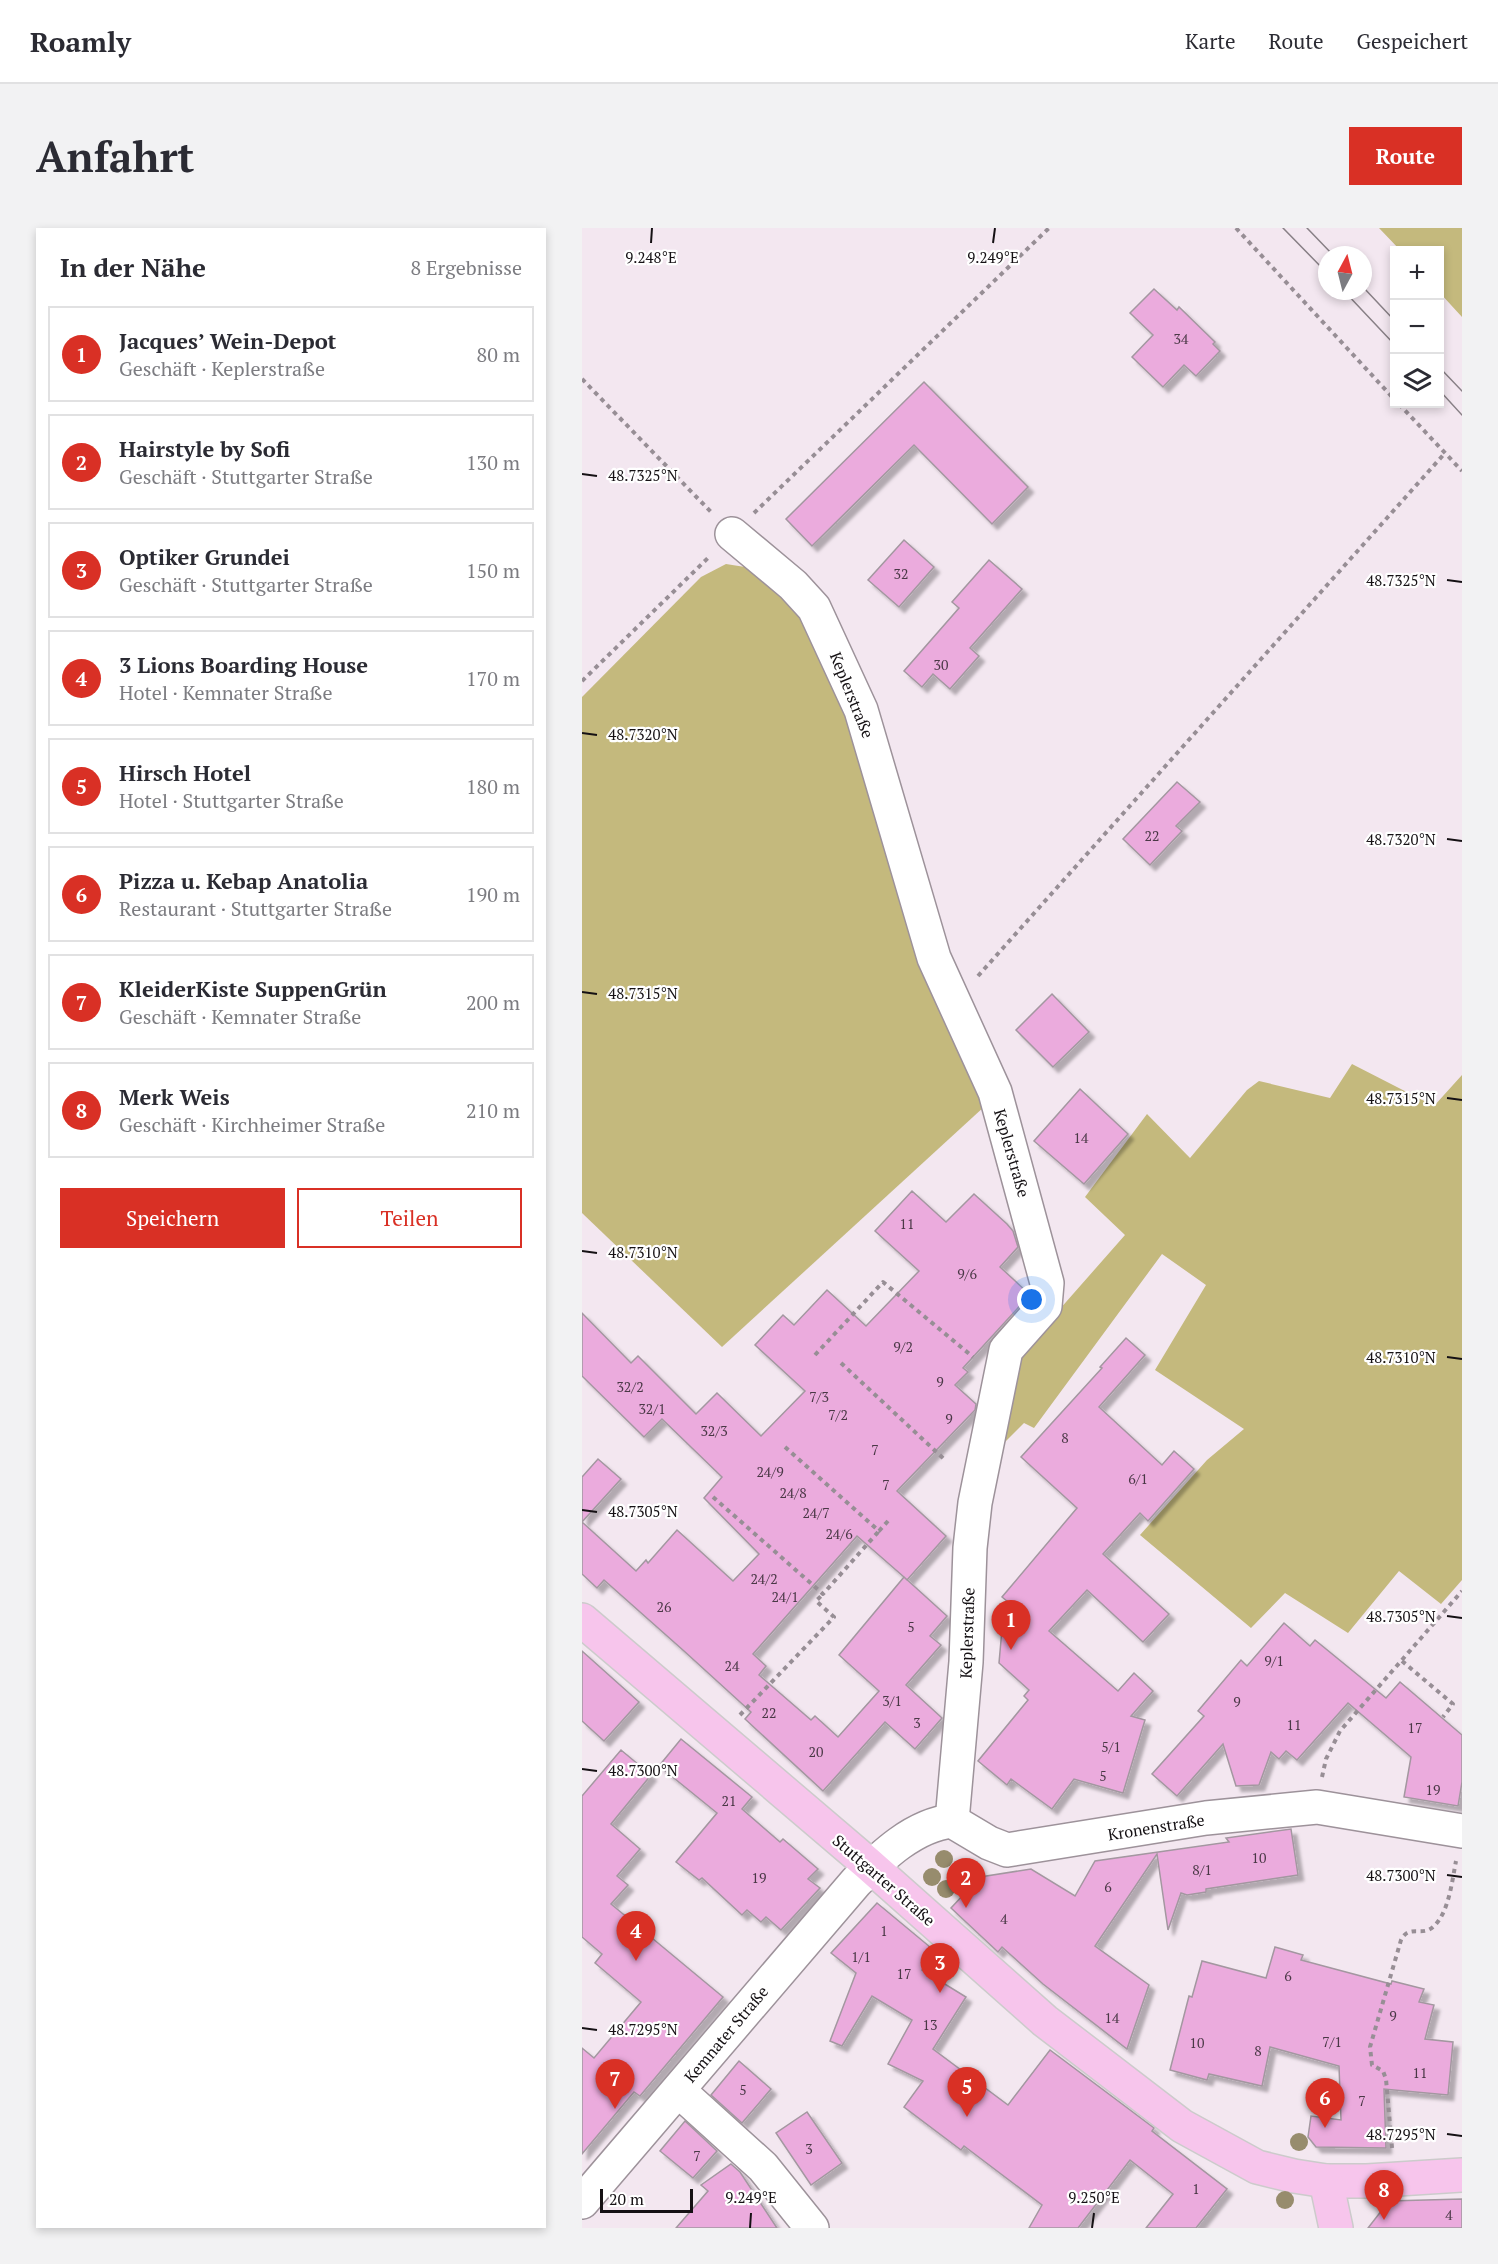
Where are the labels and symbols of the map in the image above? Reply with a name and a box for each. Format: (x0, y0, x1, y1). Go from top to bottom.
north arrow (1318, 246, 1372, 300)
text: 9.248°E (625, 247, 677, 267)
text: 9.249°E (967, 247, 1019, 267)
house number: 34 (1174, 329, 1189, 348)
text: 48.7325°N (608, 465, 678, 485)
house number: 32 (894, 564, 908, 583)
text: 48.7325°N (1366, 570, 1436, 590)
street label: Keplerstraße (825, 649, 879, 741)
house number: 30 (934, 655, 948, 674)
text: 48.7320°N (608, 724, 678, 744)
house number: 22 (1145, 826, 1159, 845)
text: 48.7320°N (1366, 829, 1436, 849)
text: 48.7315°N (608, 983, 678, 1003)
text: 48.7315°N (1366, 1088, 1436, 1108)
street label: Keplerstraße (989, 1106, 1035, 1200)
house number: 14 (1074, 1128, 1089, 1147)
house number: 11 (900, 1214, 914, 1233)
text: 48.7310°N (608, 1242, 678, 1262)
house number: 9/6 (957, 1264, 977, 1283)
your location (1017, 1285, 1046, 1314)
house number: 9/2 (893, 1337, 913, 1356)
text: 48.7310°N (1366, 1347, 1436, 1367)
house number: 9 (936, 1372, 944, 1391)
house number: 32/2 (616, 1377, 644, 1396)
house number: 7/3 (809, 1387, 829, 1406)
house number: 32/1 (638, 1399, 666, 1418)
house number: 7/2 (828, 1405, 848, 1424)
house number: 9 (945, 1409, 953, 1428)
house number: 32/3 (700, 1421, 728, 1440)
house number: 8 (1061, 1428, 1069, 1447)
house number: 7 (871, 1440, 879, 1459)
house number: 24/9 (756, 1462, 784, 1481)
house number: 6/1 (1128, 1469, 1148, 1488)
house number: 7 (882, 1475, 890, 1494)
house number: 24/8 (779, 1483, 807, 1502)
text: 48.7305°N (608, 1501, 678, 1521)
house number: 24/7 (802, 1503, 830, 1522)
house number: 24/6 (825, 1524, 853, 1543)
house number: 24/2 (750, 1569, 778, 1588)
house number: 24/1 (771, 1587, 799, 1606)
street label: Keplerstraße (954, 1587, 980, 1679)
house number: 26 (657, 1597, 672, 1616)
pin: 1 (992, 1600, 1030, 1650)
text: 48.7305°N (1366, 1606, 1436, 1626)
house number: 5 (907, 1617, 915, 1636)
house number: 9/1 (1264, 1651, 1284, 1670)
house number: 24 (725, 1656, 740, 1675)
house number: 3/1 (882, 1691, 902, 1710)
house number: 9 (1233, 1692, 1241, 1711)
house number: 22 (762, 1703, 776, 1722)
house number: 3 (913, 1713, 921, 1732)
house number: 11 (1287, 1715, 1301, 1734)
house number: 17 (1408, 1718, 1422, 1737)
house number: 5/1 (1101, 1737, 1121, 1756)
house number: 20 (809, 1742, 823, 1761)
text: 48.7300°N (608, 1760, 678, 1780)
house number: 5 (1099, 1766, 1107, 1785)
house number: 19 (1426, 1780, 1440, 1799)
house number: 21 (722, 1791, 736, 1810)
street label: Kronenstraße (1106, 1808, 1206, 1846)
street label: Stuttgarter Straße (828, 1829, 940, 1931)
house number: 10 (1252, 1848, 1266, 1867)
pin: 2 (946, 1858, 986, 1908)
house number: 8/1 (1192, 1860, 1212, 1879)
text: 48.7300°N (1366, 1865, 1436, 1885)
house number: 19 (752, 1868, 766, 1887)
house number: 6 (1104, 1877, 1112, 1896)
house number: 4 (1000, 1909, 1008, 1928)
pin: 4 (616, 1912, 656, 1961)
house number: 1 (880, 1921, 888, 1940)
pin: 3 (920, 1944, 960, 1993)
house number: 1/1 (851, 1947, 871, 1966)
house number: 17 (897, 1964, 911, 1983)
house number: 6 (1284, 1966, 1292, 1985)
street label: Kemnater Straße (679, 1981, 773, 2087)
house number: 9 (1389, 2006, 1397, 2025)
house number: 14 (1105, 2008, 1120, 2027)
house number: 13 (923, 2015, 937, 2034)
text: 48.7295°N (608, 2019, 678, 2039)
house number: 7/1 (1322, 2032, 1342, 2051)
house number: 10 (1190, 2033, 1204, 2052)
house number: 8 (1254, 2041, 1262, 2060)
pin: 7 (596, 2060, 634, 2109)
house number: 11 (1413, 2063, 1427, 2082)
pin: 5 (948, 2068, 986, 2117)
pin: 6 (1306, 2078, 1344, 2128)
house number: 5 (739, 2080, 747, 2099)
house number: 7 (1358, 2091, 1366, 2110)
text: 48.7295°N (1366, 2124, 1436, 2144)
house number: 3 (805, 2139, 813, 2158)
house number: 7 (693, 2146, 701, 2165)
pin: 8 (1364, 2170, 1404, 2220)
house number: 1 (1192, 2179, 1200, 2198)
scale bar (600, 2186, 693, 2214)
text: 9.249°E (725, 2187, 777, 2207)
text: 9.250°E (1068, 2187, 1120, 2207)
house number: 4 (1445, 2205, 1453, 2224)

